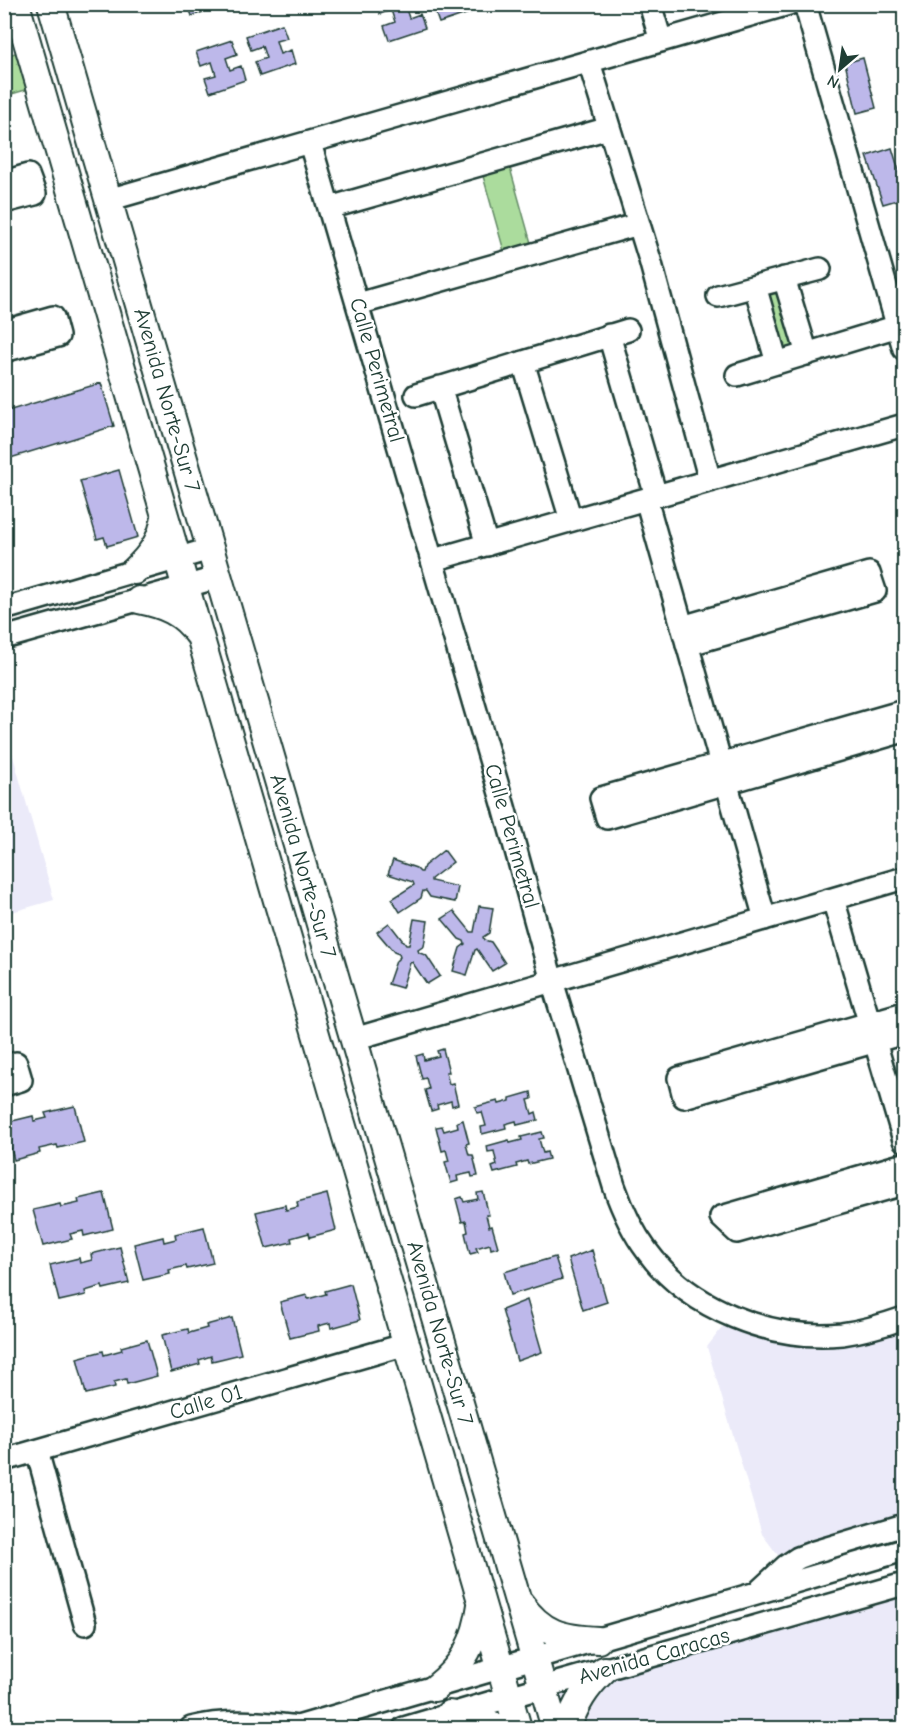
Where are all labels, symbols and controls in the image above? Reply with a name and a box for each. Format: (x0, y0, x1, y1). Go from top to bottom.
north arrow (810, 39, 870, 99)
text: N (824, 71, 842, 92)
street label: Calle Perimetral (344, 295, 410, 445)
street label: Avenida Norte-Sur 7 (128, 305, 206, 496)
street label: Calle Perimetral (479, 761, 545, 911)
street label: Avenida Norte-Sur 7 (264, 771, 342, 962)
street label: Avenida Norte-Sur 7 (401, 1238, 479, 1429)
street label: Calle 01 (166, 1379, 246, 1425)
street label: Avenida Caracas (576, 1622, 732, 1690)

